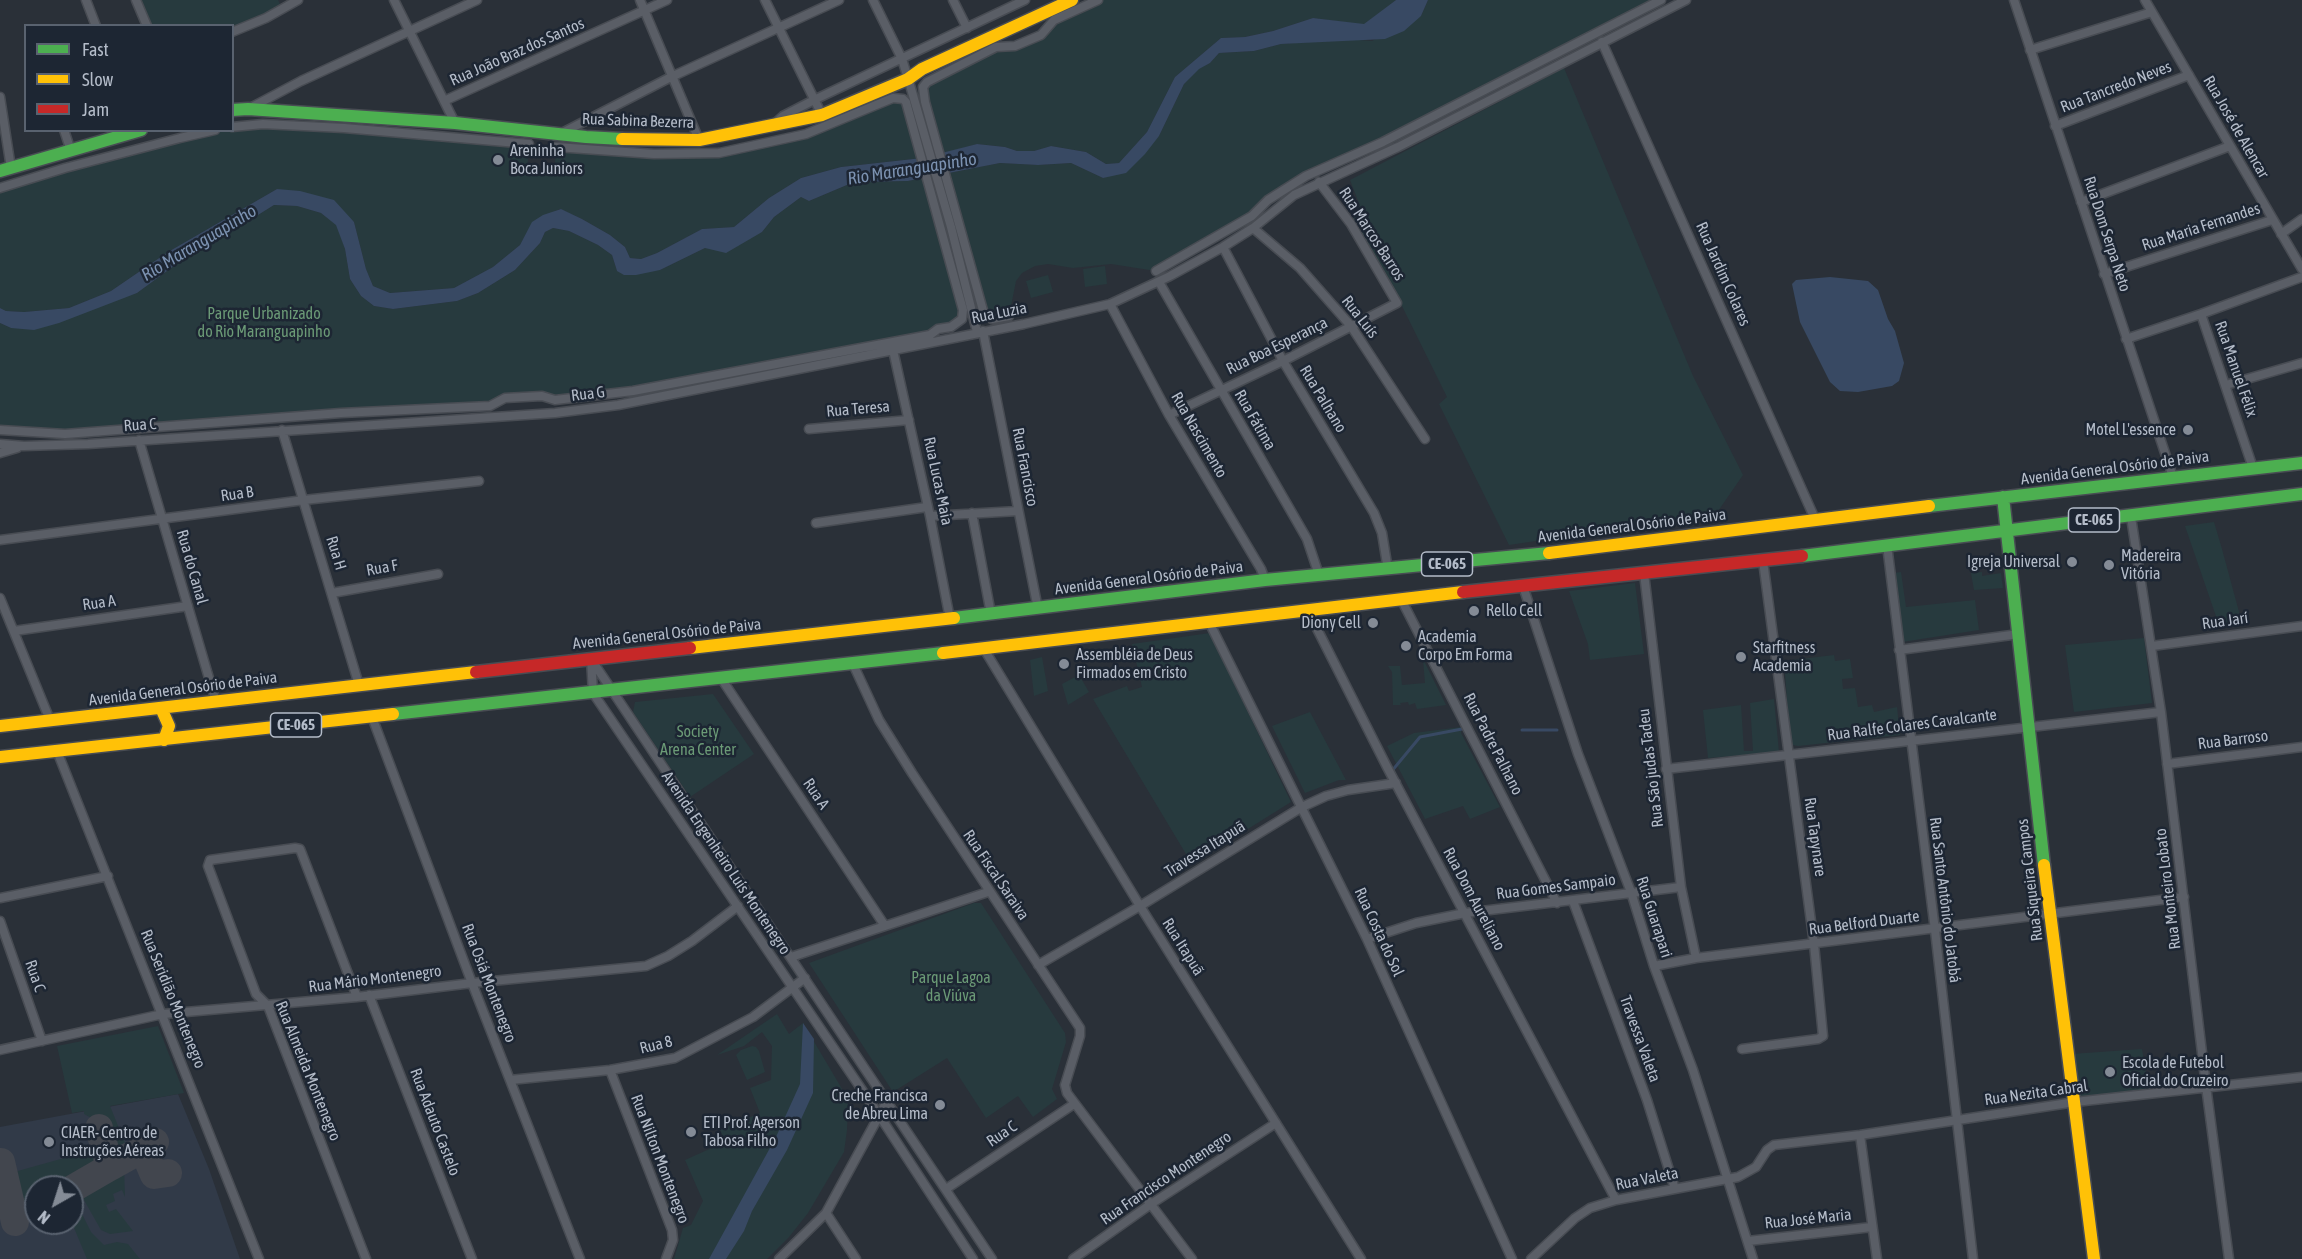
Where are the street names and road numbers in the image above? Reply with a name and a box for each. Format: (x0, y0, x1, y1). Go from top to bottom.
street label: Rua João Braz dos Santos (447, 14, 587, 90)
street label: Rua Tancredo Neves (2058, 57, 2174, 117)
street label: Rua José de Alencar (2199, 72, 2273, 182)
street label: Rua Sabina Bezerra (581, 109, 695, 133)
street label: Rua Dom Serpa Neto (2079, 174, 2135, 294)
street label: Rua Marcos Barros (1335, 184, 1409, 284)
street label: Rua Maria Fernandes (2139, 199, 2263, 255)
street label: Rua Jardim Colares (1692, 219, 1754, 329)
street label: Rua Luís (1337, 292, 1383, 342)
street label: Rua Luzia (970, 298, 1028, 328)
street label: Rua Boa Esperança (1223, 313, 1331, 379)
street label: Rua Manuel Félix (2211, 318, 2261, 420)
street label: Rua Palhano (1295, 362, 1351, 436)
street label: Rua G (570, 382, 606, 406)
street label: Rua Fátima (1230, 387, 1280, 453)
street label: Rua Nascimento (1167, 389, 1231, 481)
street label: Rua Teresa (825, 397, 891, 421)
street label: Rua C (123, 414, 157, 436)
street label: Rua Francisco (1008, 426, 1042, 508)
street label: Rua Lucas Maia (919, 435, 957, 527)
street label: Avenida General Osório de Paiva (2020, 447, 2210, 489)
street label: Rua B (219, 482, 255, 506)
street label: Avenida General Osório de Paiva (1537, 505, 1727, 547)
road number: CE-065 (2068, 508, 2120, 532)
street label: Rua do Canal (172, 527, 212, 607)
street label: Rua H (322, 534, 350, 572)
road number: CE-065 (1422, 552, 1472, 576)
street label: Rua F (365, 556, 399, 580)
street label: Avenida General Osório de Paiva (1054, 557, 1244, 599)
street label: Rua A (81, 591, 117, 615)
street label: Rua Jarí (2201, 608, 2249, 634)
street label: Avenida General Osório de Paiva (572, 615, 762, 653)
street label: Avenida General Osório de Paiva (88, 668, 278, 710)
street label: Rua Padre Palhano (1459, 690, 1527, 798)
street label: Rua Ralfe Colares Cavalcante (1826, 705, 1998, 745)
street label: Rua São judas Tadeu (1634, 708, 1668, 828)
road number: CE-065 (270, 713, 322, 737)
street label: Rua Barroso (2197, 726, 2269, 754)
street label: Avenida Engenheiro Luís Montenegro (657, 768, 795, 958)
street label: Rua A (799, 775, 833, 813)
street label: Rua Tapynare (1800, 796, 1830, 878)
street label: Rua Santo Antônio do Jatobá (1925, 816, 1965, 984)
street label: Travessa Itapuã (1161, 817, 1249, 881)
street label: Rua Siqueira Campos (2013, 818, 2047, 942)
street label: Rua Fiscal Saraiva (959, 826, 1033, 924)
street label: Rua Monteiro Lobato (2151, 827, 2185, 951)
street label: Rua Dom Aureliano (1439, 844, 1509, 954)
street label: Rua Gomes Sampaio (1495, 870, 1617, 904)
street label: Rua Guarapari (1632, 874, 1676, 960)
street label: Rua Costa do Sol (1350, 885, 1408, 979)
street label: Rua Belford Duarte (1808, 907, 1920, 939)
street label: Rua Itapuã (1158, 915, 1208, 979)
street label: Rua Osiá Montenegro (458, 921, 520, 1045)
street label: Rua Seridião Montenegro (136, 927, 210, 1071)
street label: Rua C (21, 957, 49, 995)
street label: Rua Mário Montenegro (308, 961, 442, 997)
street label: Travessa Valeta (1615, 993, 1665, 1085)
street label: Rua Almeida Montenegro (271, 998, 345, 1144)
street label: Rua 8 (638, 1032, 674, 1058)
street label: Rua Adauto Castelo (406, 1065, 464, 1179)
street label: Rua Nezita Cabral (1983, 1076, 2089, 1110)
street label: Rua Nilton Montenegro (627, 1092, 693, 1226)
street label: Rua C (983, 1117, 1021, 1151)
street label: Rua Francisco Montenegro (1097, 1127, 1235, 1229)
street label: Rua Valeta (1614, 1164, 1680, 1194)
street label: Rua José Maria (1764, 1205, 1852, 1233)

